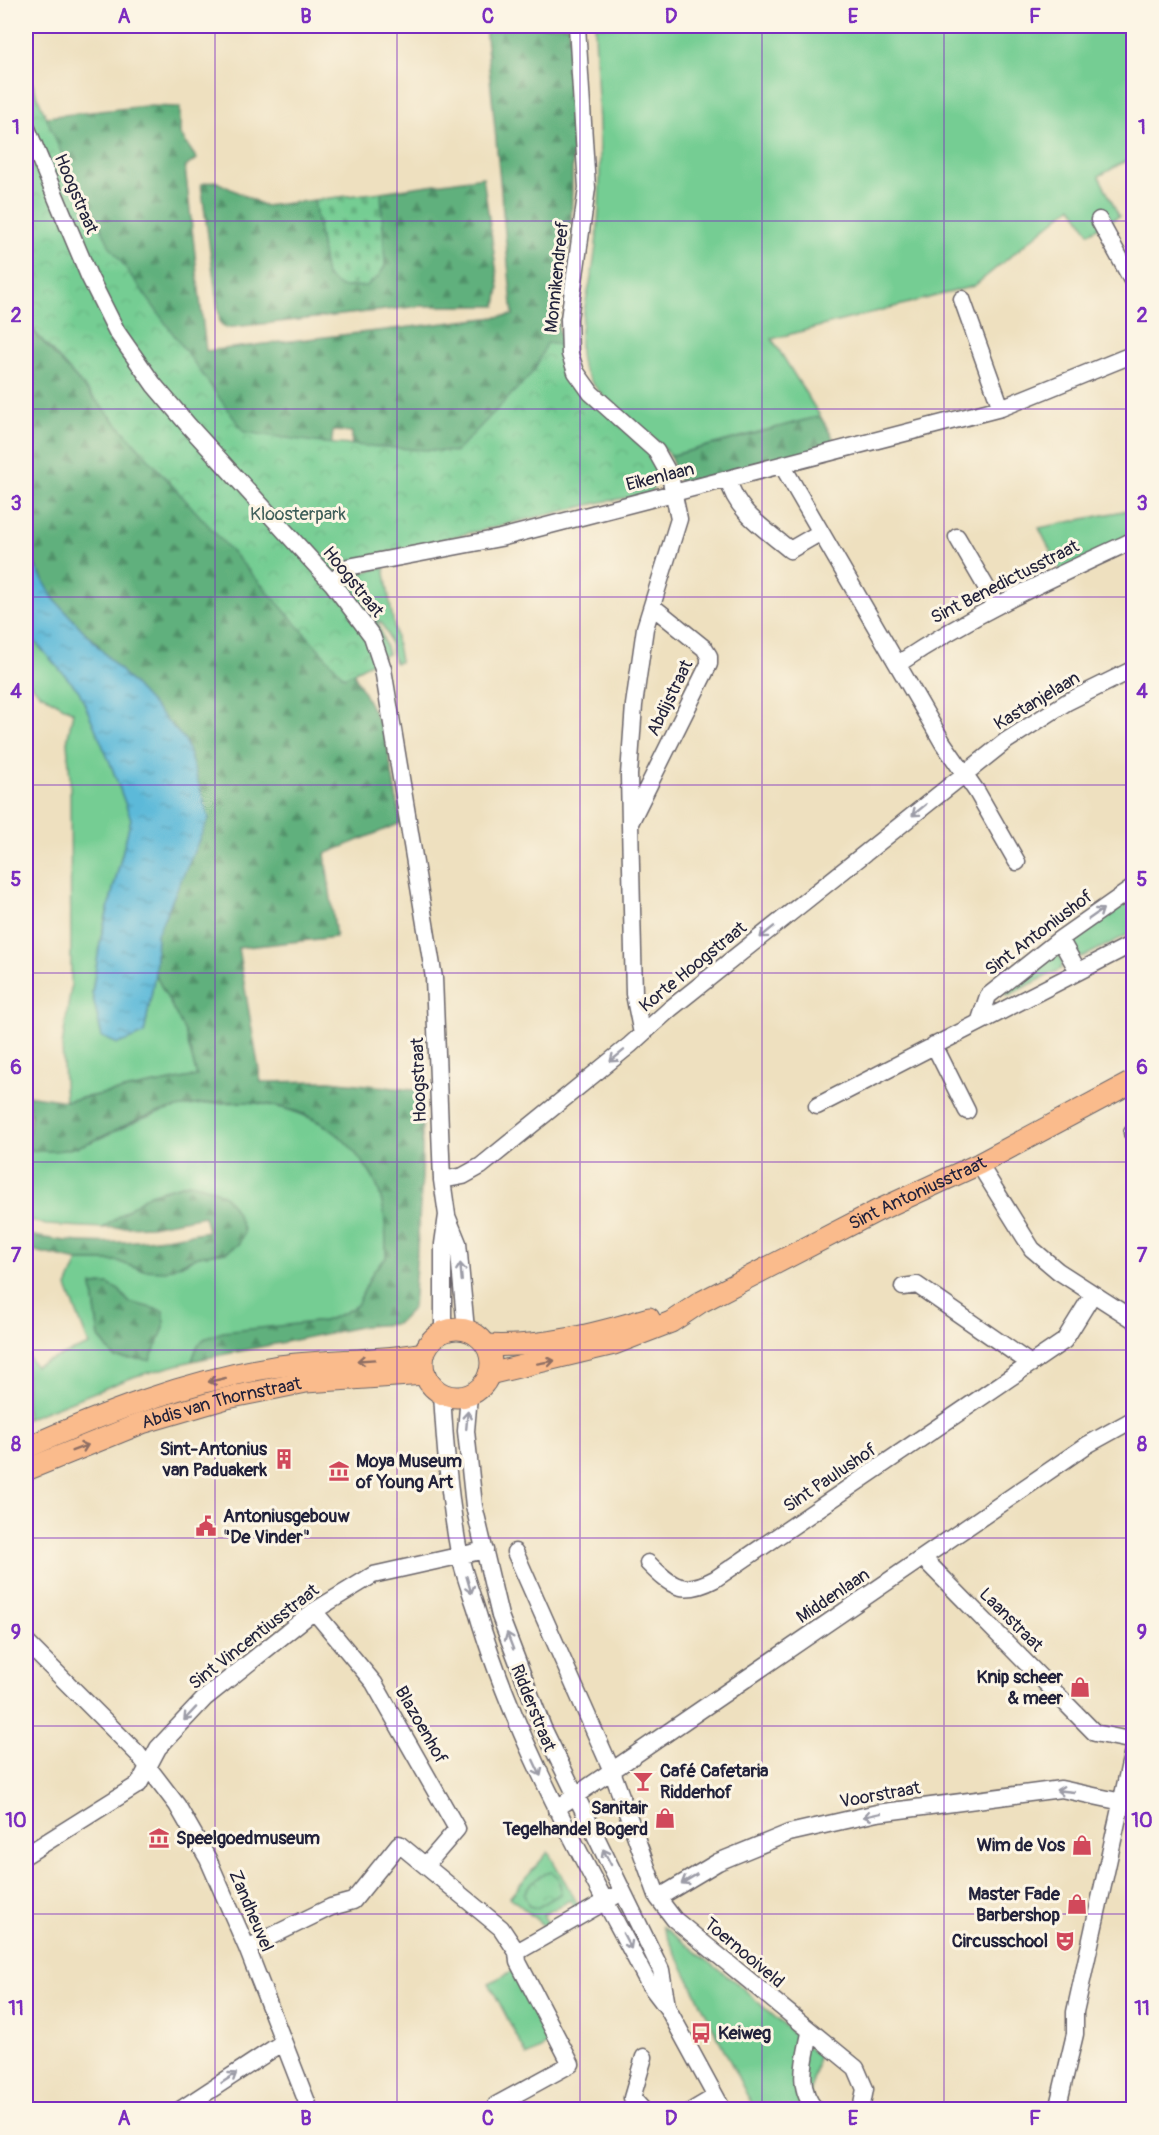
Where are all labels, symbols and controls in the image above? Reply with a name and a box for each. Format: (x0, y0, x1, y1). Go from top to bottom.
text: A (118, 4, 131, 29)
text: B (300, 4, 312, 29)
text: C (482, 4, 494, 29)
text: D (665, 4, 678, 29)
text: E (848, 4, 859, 29)
text: F (1029, 4, 1041, 29)
text: 1 (12, 115, 20, 140)
text: 1 (1138, 115, 1146, 140)
street label: Hoogstraat (49, 150, 103, 238)
street label: Monnikendreef (540, 219, 574, 334)
text: 2 (10, 303, 22, 328)
text: 2 (1136, 303, 1148, 328)
street label: Eikenlaan (624, 457, 696, 497)
text: 3 (10, 491, 22, 516)
text: 3 (1136, 491, 1148, 516)
park label: Kloosterpark (250, 503, 346, 526)
street label: Sint Benedictusstraat (927, 534, 1084, 629)
street label: Hoogstraat (317, 542, 389, 623)
street label: Abdijstraat (642, 655, 699, 740)
street label: Kastanjelaan (990, 666, 1084, 736)
text: 4 (10, 679, 22, 704)
text: 4 (1136, 679, 1148, 704)
one-way arrow (911, 804, 927, 817)
text: 5 (11, 867, 22, 892)
text: 5 (1137, 867, 1148, 892)
street label: Sint Antoniushof (981, 885, 1098, 981)
one-way arrow (1087, 907, 1103, 920)
street label: Korte Hoogstraat (634, 916, 752, 1017)
one-way arrow (759, 925, 775, 938)
street label: Hoogstraat (406, 1036, 432, 1123)
one-way arrow (609, 1050, 625, 1063)
text: 6 (10, 1055, 22, 1080)
text: 6 (1136, 1055, 1148, 1080)
street label: Sint Antoniusstraat (845, 1151, 991, 1235)
text: 7 (11, 1243, 22, 1268)
text: 7 (1137, 1243, 1148, 1268)
one-way arrow (455, 1262, 466, 1282)
one-way arrow (357, 1355, 377, 1366)
one-way arrow (536, 1356, 556, 1367)
street label: Abdis van Thornstraat (138, 1372, 304, 1434)
one-way arrow (208, 1375, 227, 1387)
one-way arrow (462, 1410, 473, 1430)
text: 8 (11, 1432, 21, 1457)
text: 8 (1137, 1432, 1147, 1457)
place label: Sint-Antonius van Paduakerk (160, 1438, 268, 1482)
street label: Sint Paulushof (779, 1438, 882, 1518)
one-way arrow (70, 1441, 88, 1452)
building icon: Sint-Antonius van Paduakerk (272, 1447, 296, 1471)
place label: Moya Museum of Young Art (355, 1450, 462, 1494)
museum icon: Moya Museum of Young Art (327, 1459, 351, 1483)
place label: Antoniusgebouw "De Vinder" (223, 1505, 350, 1549)
public building icon: Antoniusgebouw "De Vinder" (194, 1514, 218, 1538)
street label: Middenlaan (792, 1563, 874, 1629)
one-way arrow (464, 1575, 475, 1594)
street label: Sint Vincentiusstraat (184, 1579, 324, 1695)
street label: Laanstraat (974, 1583, 1048, 1657)
text: 9 (11, 1620, 21, 1645)
text: 9 (1137, 1620, 1147, 1645)
one-way arrow (503, 1632, 514, 1651)
street label: Ridderstraat (505, 1661, 561, 1756)
place label: Knip scheer & meer (977, 1666, 1064, 1710)
shop icon: Knip scheer & meer (1068, 1675, 1092, 1699)
street label: Blazoenhof (390, 1682, 453, 1769)
one-way arrow (182, 1707, 197, 1722)
one-way arrow (532, 1758, 543, 1776)
place label: Café Cafetaria Ridderhof (660, 1760, 769, 1804)
bar icon: Café Cafetaria Ridderhof (631, 1769, 655, 1793)
street label: Voorstraat (838, 1776, 923, 1813)
one-way arrow (1055, 1785, 1075, 1796)
place label: Sanitair Tegelhandel Bogerd (502, 1797, 649, 1841)
shop icon: Sanitair Tegelhandel Bogerd (653, 1806, 677, 1830)
text: 10 (5, 1808, 27, 1833)
text: 10 (1131, 1808, 1153, 1833)
one-way arrow (862, 1809, 881, 1821)
museum icon: Speelgoedmuseum (147, 1826, 171, 1850)
place label: Speelgoedmuseum (176, 1827, 320, 1850)
shop icon: Wim de Vos (1070, 1833, 1094, 1857)
place label: Wim de Vos (977, 1834, 1066, 1857)
one-way arrow (601, 1849, 613, 1866)
street label: Zandheuvel (223, 1867, 279, 1955)
one-way arrow (681, 1874, 698, 1886)
place label: Master Fade Barbershop (968, 1883, 1061, 1927)
shop icon: Master Fade Barbershop (1065, 1892, 1089, 1916)
street label: Toernooiveld (699, 1913, 789, 1993)
theatre icon: Circusschool (1053, 1929, 1077, 1953)
place label: Circusschool (952, 1930, 1048, 1953)
one-way arrow (621, 1932, 633, 1949)
text: 11 (8, 1996, 24, 2021)
text: 11 (1134, 1996, 1150, 2021)
bus stop icon: Keiweg (689, 2021, 713, 2045)
place label: Keiweg (718, 2022, 771, 2045)
one-way arrow (220, 2071, 237, 2083)
text: A (118, 2106, 131, 2131)
text: B (300, 2106, 312, 2131)
text: C (482, 2106, 494, 2131)
text: D (665, 2106, 678, 2131)
text: E (848, 2106, 859, 2131)
text: F (1029, 2106, 1041, 2131)

